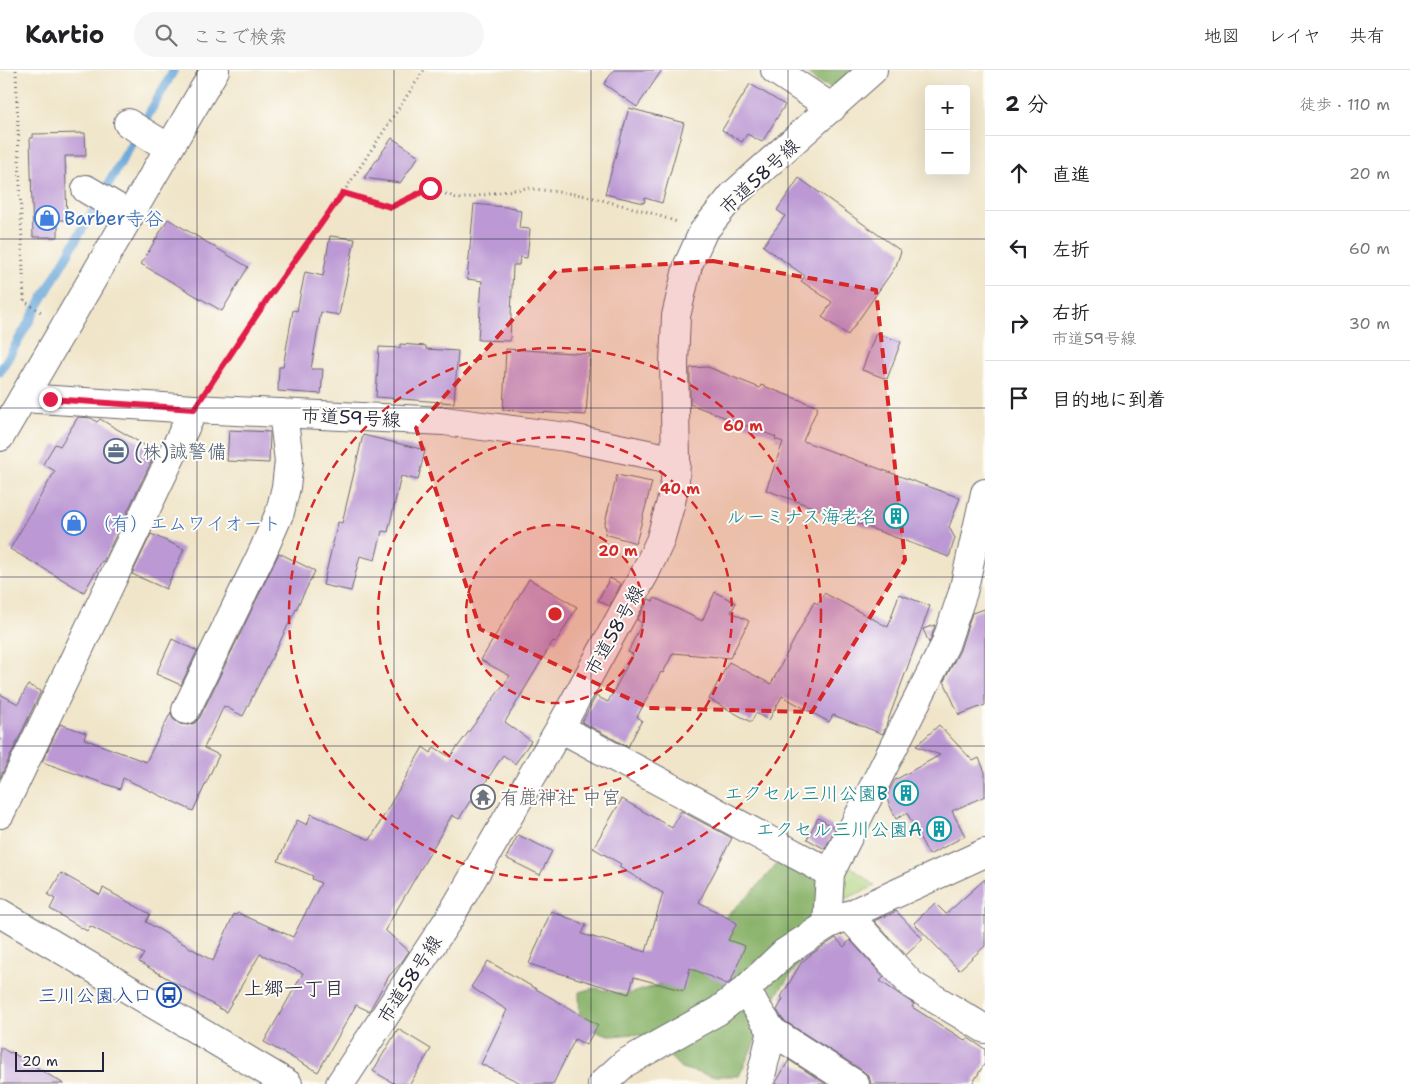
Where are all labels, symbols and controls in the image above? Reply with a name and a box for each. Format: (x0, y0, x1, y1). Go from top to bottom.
search box (134, 12, 484, 57)
text: Kartio (25, 19, 104, 51)
icon: search (152, 21, 180, 49)
text: ここで検索 (192, 24, 287, 49)
text: 地図 (1204, 24, 1240, 48)
text: レイヤ (1268, 24, 1321, 48)
text: 共有 (1349, 24, 1385, 48)
map controls (925, 85, 970, 175)
button: + (925, 85, 970, 130)
text: 2 分 (1005, 90, 1048, 118)
text: 徒歩 · 110 m (1300, 94, 1390, 115)
button: − (925, 130, 970, 175)
street label: 市道58号線 (714, 133, 805, 220)
icon: ahead (1005, 159, 1033, 187)
text: 直進 (1052, 162, 1090, 187)
text: 20 m (1349, 163, 1390, 184)
route start (419, 177, 442, 200)
shop icon: Barber寺谷 (34, 205, 60, 231)
place label: Barber寺谷 (64, 206, 163, 231)
icon: left (1005, 234, 1033, 262)
text: 左折 (1052, 237, 1090, 262)
text: 60 m (1349, 238, 1390, 259)
text: 右折 (1052, 300, 1090, 325)
icon: right (1005, 309, 1033, 337)
text: 30 m (1349, 313, 1390, 334)
text: 市道59号線 (1052, 328, 1136, 349)
icon: arrive (1005, 384, 1033, 412)
text: 目的地に到着 (1052, 387, 1166, 412)
route end (39, 388, 62, 411)
street label: 市道59号線 (300, 402, 402, 433)
text: 60 m (723, 416, 763, 436)
office icon: (株)誠警備 (103, 438, 129, 464)
place label: (株)誠警備 (134, 439, 226, 464)
text: 40 m (660, 479, 700, 499)
building icon: ルーミナス海老名 (883, 503, 909, 529)
place label: ルーミナス海老名 (726, 504, 878, 529)
shop icon: （有）エムワイオート (61, 510, 87, 536)
place label: （有）エムワイオート (92, 511, 281, 536)
text: 20 m (598, 541, 638, 561)
street label: 市道58号線 (579, 580, 650, 680)
centre of rings (546, 605, 564, 623)
building icon: エクセル三川公園B (893, 780, 919, 806)
place label: エクセル三川公園B (724, 781, 888, 806)
temple icon: 有鹿神社 中宮 (470, 784, 496, 810)
place label: 有鹿神社 中宮 (500, 785, 620, 810)
building icon: エクセル三川公園A (926, 816, 952, 842)
place label: エクセル三川公園A (755, 817, 922, 842)
street label: 市道58号線 (372, 930, 447, 1028)
district label: 上郷一丁目 (244, 975, 344, 1001)
bus stop icon: 三川公園入口 (156, 982, 182, 1008)
place label: 三川公園入口 (38, 983, 152, 1008)
scale bar (15, 1049, 104, 1072)
text: 20 m (22, 1052, 58, 1070)

